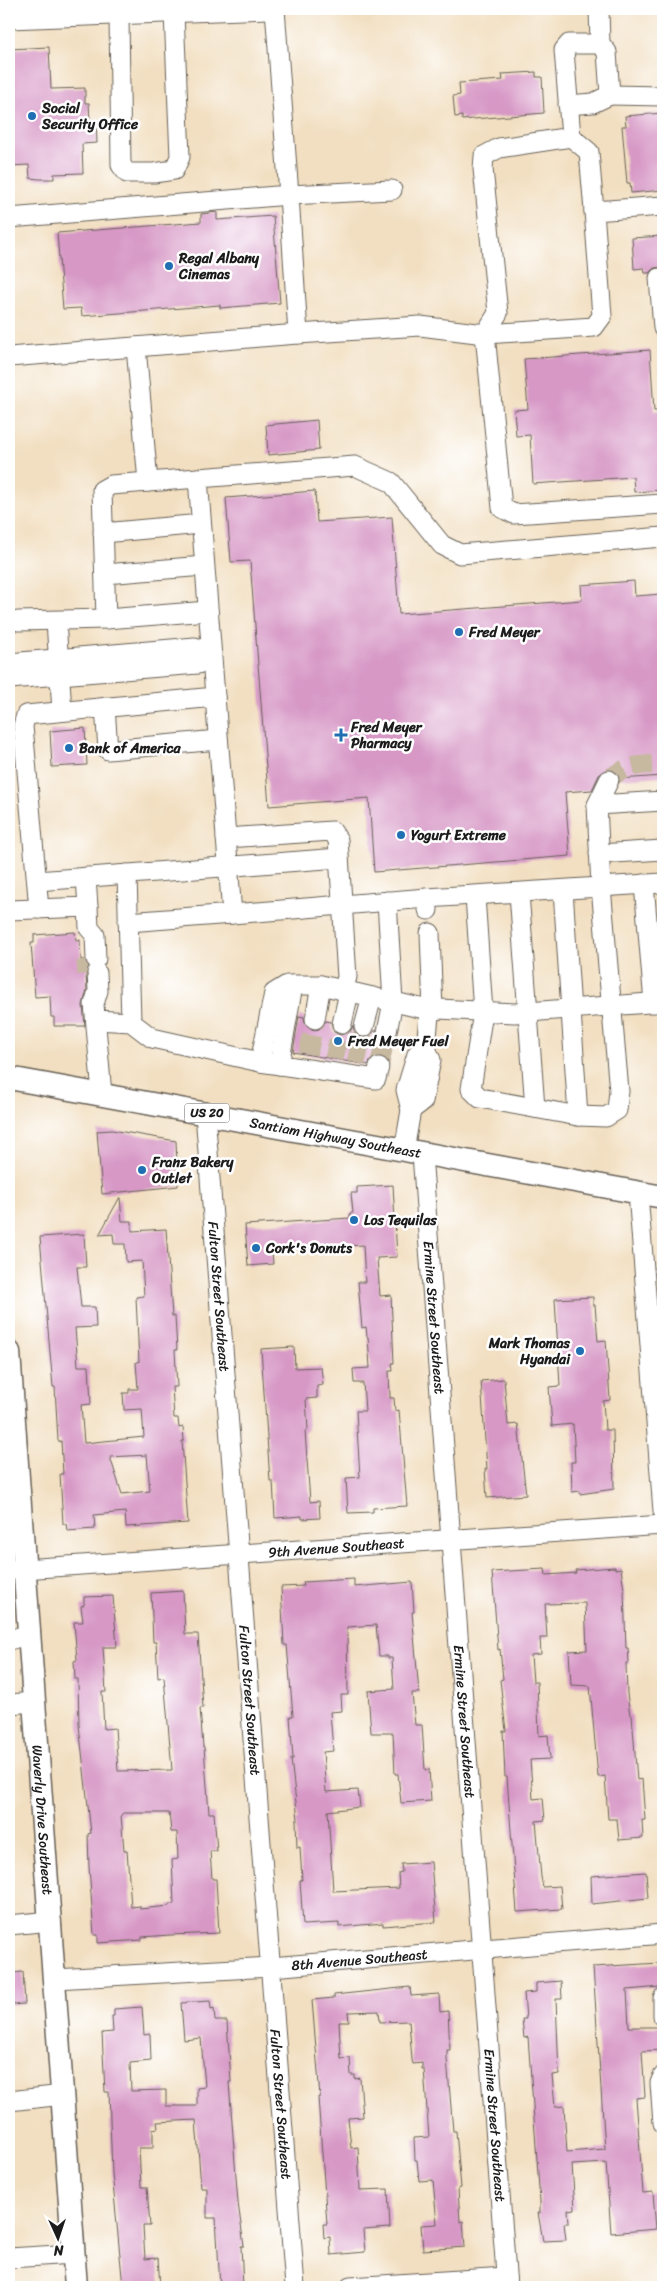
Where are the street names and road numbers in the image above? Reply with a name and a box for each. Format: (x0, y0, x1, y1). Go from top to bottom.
road number: US 20 (184, 1104, 230, 1122)
street label: Santiam Highway Southeast (248, 1110, 423, 1166)
street label: Fulton Street Southeast (200, 1220, 237, 1373)
street label: Ermine Street Southeast (416, 1240, 452, 1395)
street label: 9th Avenue Southeast (267, 1531, 405, 1565)
street label: Fulton Street Southeast (231, 1624, 268, 1776)
street label: Ermine Street Southeast (446, 1644, 482, 1799)
street label: Waverly Drive Southeast (24, 1744, 60, 1896)
street label: 8th Avenue Southeast (290, 1942, 428, 1978)
street label: Fulton Street Southeast (262, 2028, 299, 2180)
street label: Ermine Street Southeast (476, 2048, 513, 2203)

